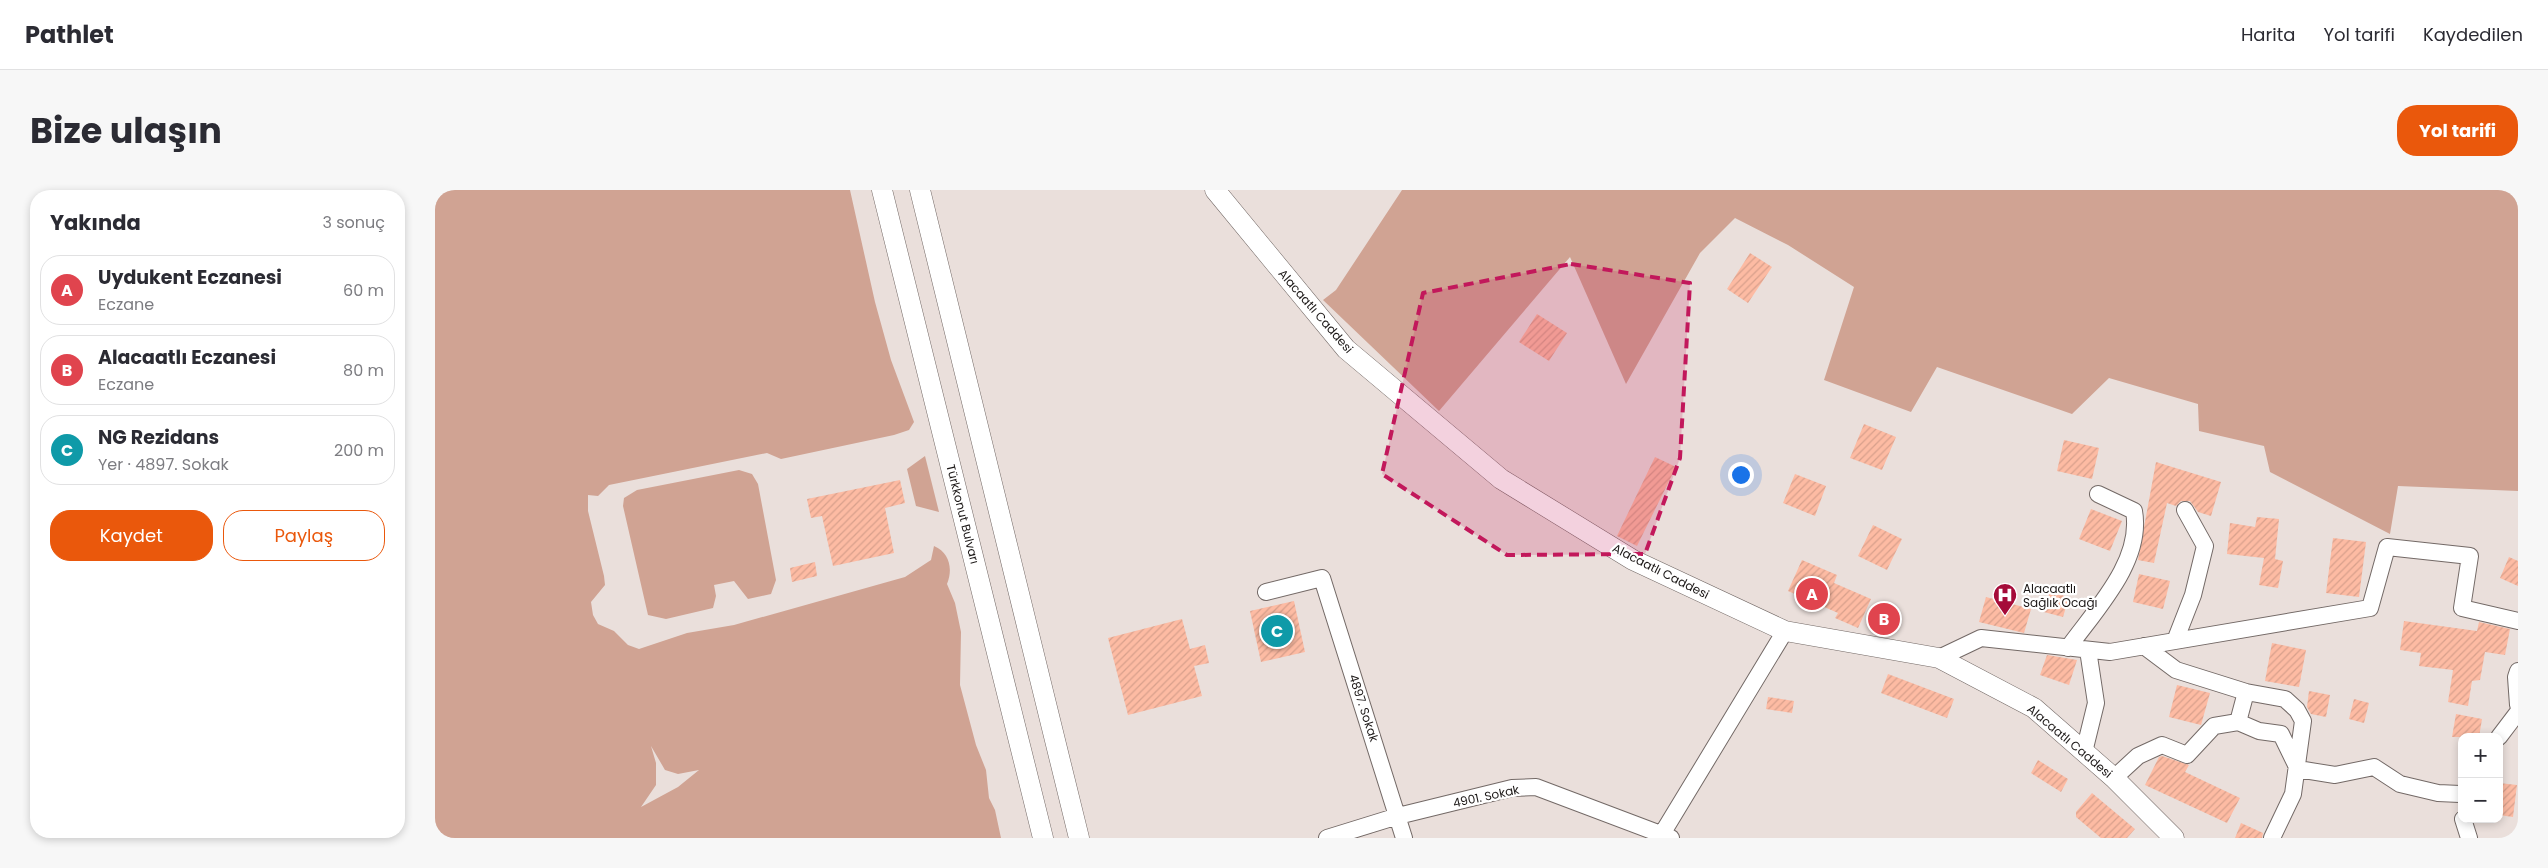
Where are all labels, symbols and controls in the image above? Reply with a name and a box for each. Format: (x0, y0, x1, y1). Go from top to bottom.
text: Pathlet (25, 18, 114, 51)
text: Harita (2241, 22, 2295, 47)
text: Yol tarifi (2323, 22, 2395, 47)
text: Kaydedilen (2423, 22, 2523, 47)
button: Yol tarifi (2397, 105, 2518, 156)
text: Bize ulaşın (30, 106, 222, 155)
text: Yakında (50, 208, 141, 237)
text: 3 sonuç (323, 211, 385, 234)
text: Uydukent Eczanesi (98, 264, 282, 291)
street label: Alacaatlı Caddesi (1275, 265, 1357, 357)
text: A (61, 279, 73, 302)
text: 60 m (343, 279, 384, 302)
text: Eczane (98, 293, 154, 316)
text: Alacaatlı Eczanesi (98, 344, 276, 371)
text: B (62, 359, 72, 382)
text: 80 m (343, 359, 384, 382)
text: Eczane (98, 373, 154, 396)
text: NG Rezidans (98, 424, 219, 451)
text: C (61, 439, 73, 462)
text: 200 m (334, 439, 384, 462)
text: Yer · 4897. Sokak (98, 453, 229, 476)
your location (1728, 462, 1754, 488)
street label: Türkkonut Bulvarı (942, 463, 984, 566)
button: Kaydet (50, 510, 213, 561)
button: Paylaş (223, 510, 385, 561)
street label: Alacaatlı Caddesi (1610, 539, 1712, 603)
pin: A (1796, 575, 1828, 613)
place label: Alacaatlı Sağlık Ocağı (2023, 580, 2097, 611)
hospital icon: Alacaatlı Sağlık Ocağı (1992, 582, 2018, 616)
pin: B (1868, 600, 1900, 638)
pin: C (1261, 612, 1293, 650)
street label: 4897. Sokak (1345, 672, 1383, 745)
street label: Alacaatlı Caddesi (2024, 700, 2116, 782)
map controls (2458, 733, 2503, 823)
button: + (2458, 733, 2503, 778)
button: − (2458, 778, 2503, 823)
street label: 4901. Sokak (1451, 781, 1522, 811)

